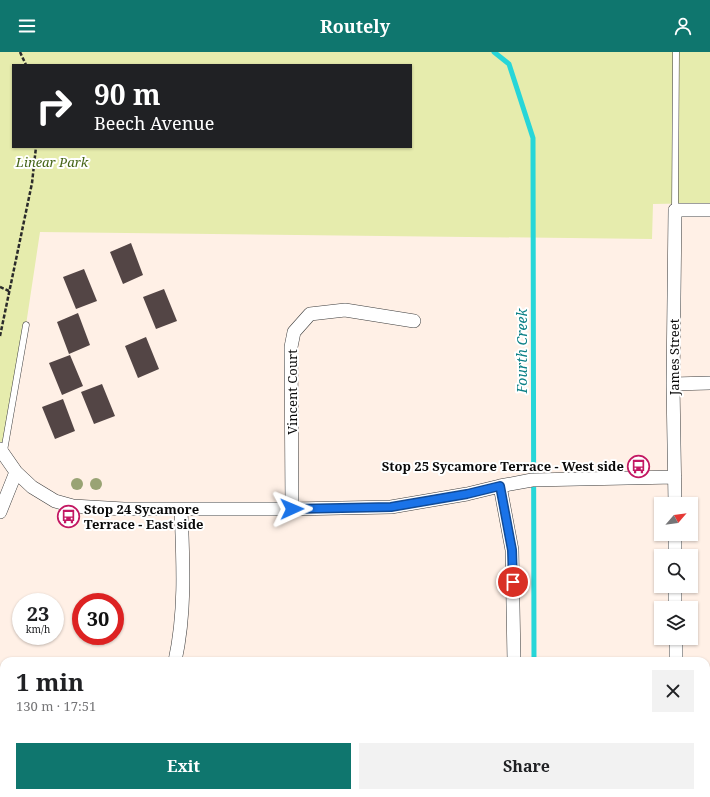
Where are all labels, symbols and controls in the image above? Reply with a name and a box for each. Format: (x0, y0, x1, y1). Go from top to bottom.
text: Routely (320, 14, 390, 38)
icon: menu (16, 15, 38, 37)
icon: person (672, 15, 694, 37)
text: 90 m (94, 75, 161, 113)
icon: right (28, 80, 80, 132)
text: Beech Avenue (94, 111, 214, 135)
park label: Linear Park (15, 153, 89, 171)
water label: Fourth Creek (512, 308, 531, 394)
street label: James Street (665, 318, 683, 396)
street label: Vincent Court (283, 349, 301, 435)
bus stop icon: Stop 25 Sycamore Terrace - West side (626, 453, 652, 479)
place label: Stop 25 Sycamore Terrace - West side (382, 457, 624, 475)
position arrow (271, 488, 313, 530)
north arrow (654, 497, 698, 541)
map controls (654, 497, 698, 645)
place label: Stop 24 Sycamore Terrace - East side (84, 500, 204, 533)
bus stop icon: Stop 24 Sycamore Terrace - East side (56, 503, 82, 529)
button: search (654, 549, 698, 593)
pin (496, 565, 530, 599)
icon: arrive (502, 571, 524, 593)
speed limit sign: 30 (72, 593, 124, 645)
text: 23 (27, 600, 49, 627)
button: layers (654, 601, 698, 645)
text: km/h (26, 622, 50, 636)
text: 1 min (16, 665, 84, 698)
button: close (652, 670, 694, 712)
text: 130 m · 17:51 (16, 697, 96, 715)
button: Exit (16, 743, 351, 789)
button: Share (359, 743, 694, 789)

